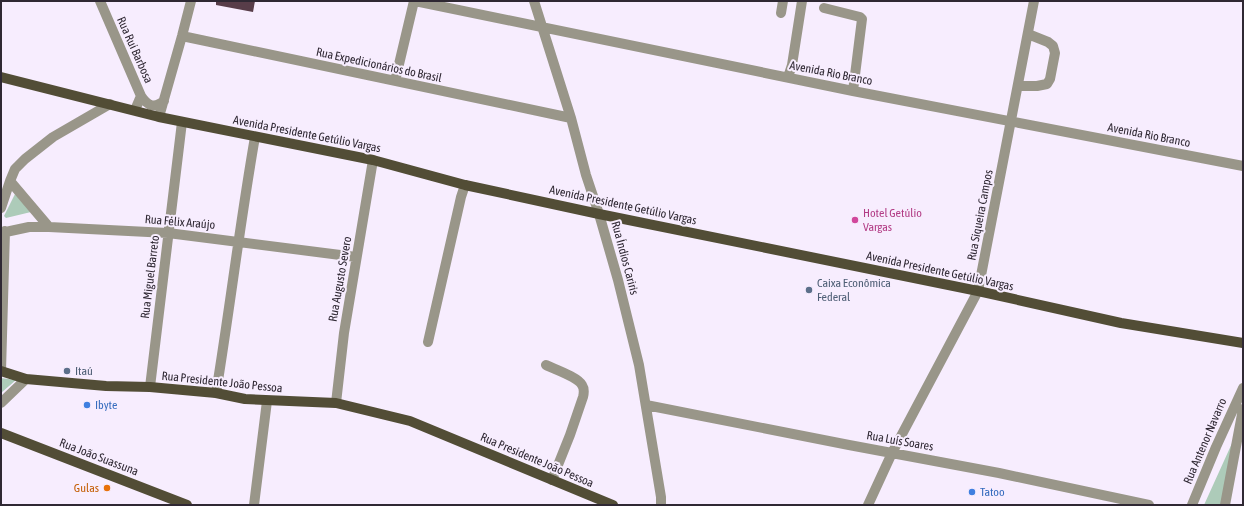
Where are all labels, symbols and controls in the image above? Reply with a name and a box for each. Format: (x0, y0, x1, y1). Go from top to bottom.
street label: Rua Rui Barbosa (114, 15, 156, 85)
street label: Rua Expedicionários do Brasil (315, 45, 444, 85)
street label: Avenida Rio Branco (788, 58, 874, 88)
street label: Avenida Presidente Getúlio Vargas (232, 113, 382, 155)
street label: Avenida Rio Branco (1106, 120, 1192, 150)
street label: Rua Siqueira Campos (964, 168, 996, 262)
street label: Avenida Presidente Getúlio Vargas (548, 183, 698, 227)
place label: Hotel Getúlio Vargas (863, 206, 922, 234)
street label: Rua Félix Araújo (144, 212, 216, 232)
marker: Hotel Getúlio Vargas (850, 215, 860, 225)
street label: Rua Índios Cariris (608, 220, 642, 296)
street label: Rua Miguel Barreto (138, 234, 162, 319)
street label: Rua Augusto Severo (326, 235, 354, 323)
street label: Avenida Presidente Getúlio Vargas (865, 249, 1015, 293)
place label: Caixa Econômica Federal (817, 276, 891, 304)
marker: Caixa Econômica Federal (804, 285, 814, 295)
place label: Itaú (75, 364, 93, 378)
marker: Itaú (62, 366, 72, 376)
street label: Rua Presidente João Pessoa (161, 369, 283, 395)
street label: Rua Antenor Navarro (1181, 396, 1230, 486)
place label: Ibyte (95, 398, 117, 412)
marker: Ibyte (82, 400, 92, 410)
street label: Rua Luís Soares (866, 428, 934, 454)
street label: Rua Presidente João Pessoa (478, 430, 596, 490)
street label: Rua João Suassuna (58, 436, 140, 478)
place label: Gulas (74, 481, 99, 495)
marker: Gulas (102, 483, 112, 493)
place label: Tatoo (980, 485, 1005, 499)
marker: Tatoo (967, 487, 977, 497)

